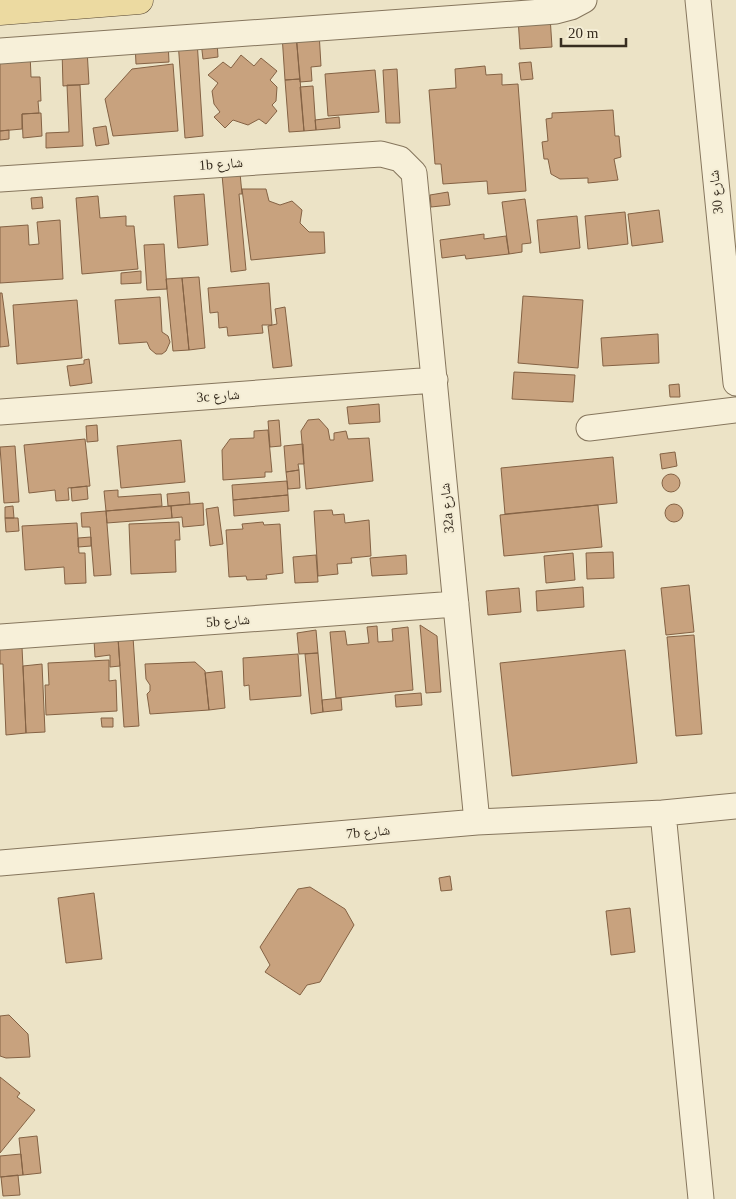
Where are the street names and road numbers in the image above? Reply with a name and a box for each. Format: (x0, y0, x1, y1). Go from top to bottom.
street label: 1b شارع (198, 155, 244, 175)
street label: شارع 30 (706, 169, 728, 215)
street label: 3c شارع (196, 387, 240, 407)
street label: 32a شارع (437, 482, 459, 534)
street label: 5b شارع (205, 612, 251, 632)
street label: 7b شارع (345, 823, 391, 843)

